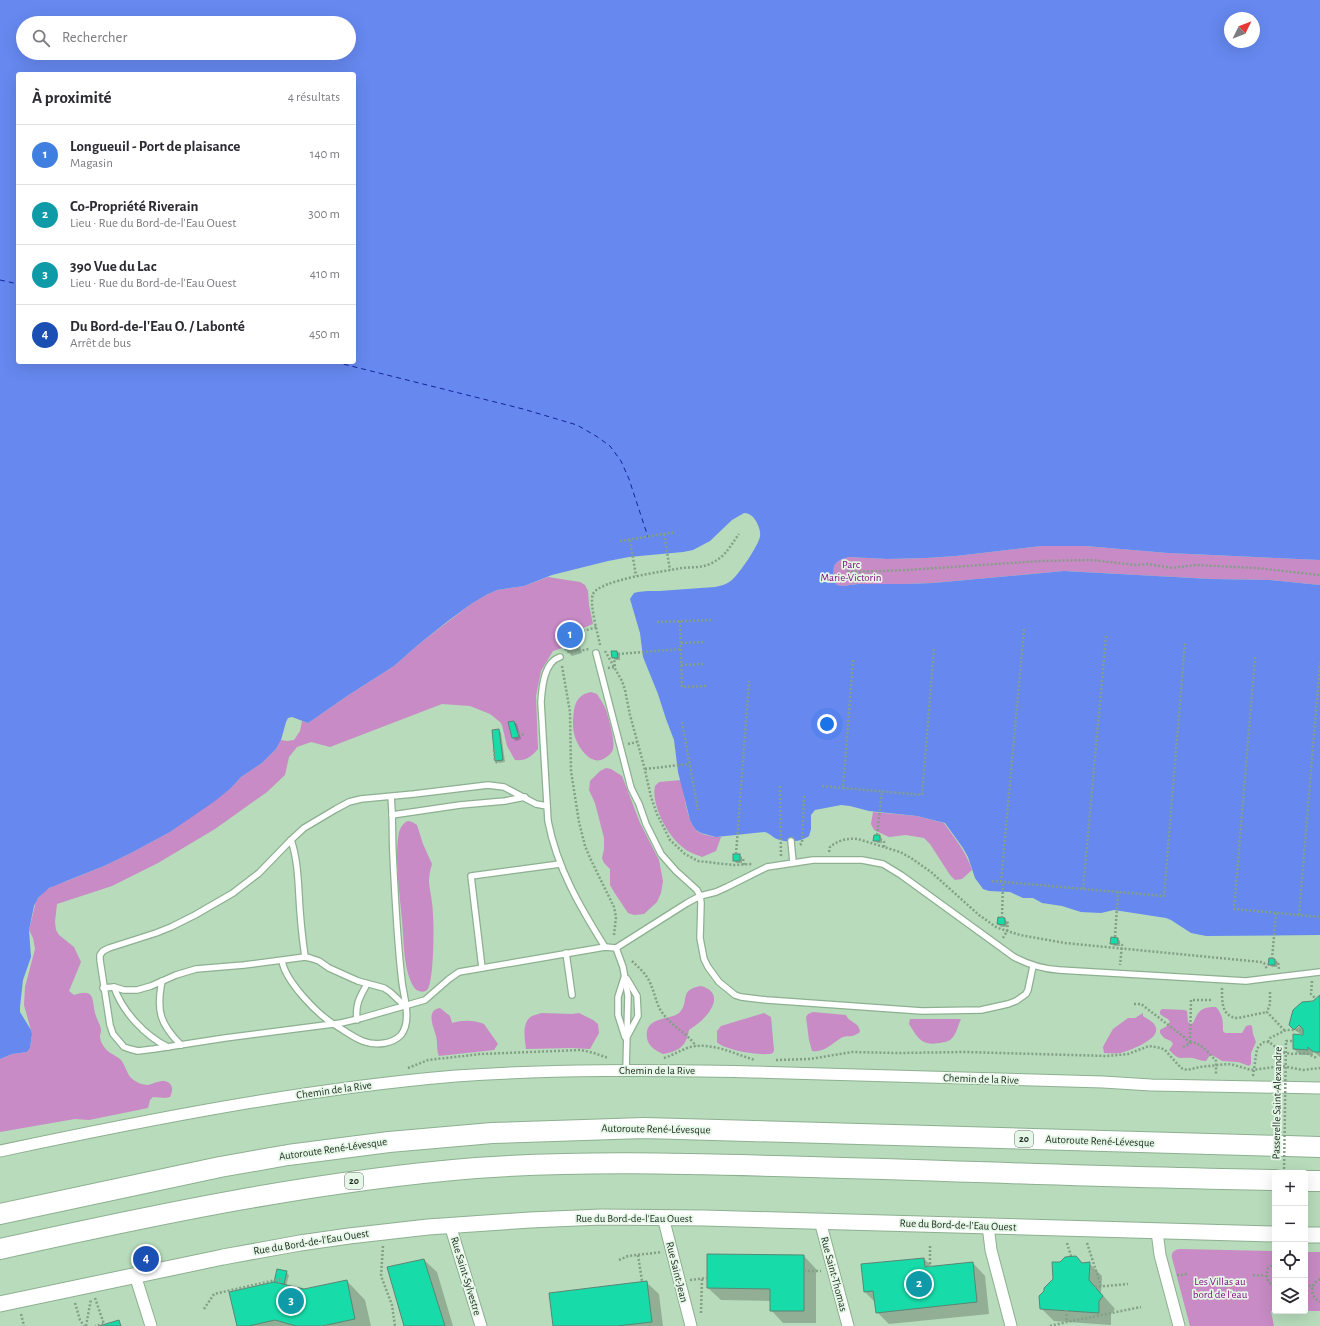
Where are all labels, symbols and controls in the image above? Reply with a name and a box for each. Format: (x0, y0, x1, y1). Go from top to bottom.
north arrow (1224, 12, 1260, 48)
search box (16, 16, 356, 60)
icon: search (30, 27, 52, 49)
text: Rechercher (62, 30, 127, 45)
text: À proximité (32, 89, 112, 106)
text: 4 résultats (288, 91, 340, 104)
text: Longueuil - Port de plaisance (70, 139, 240, 154)
text: 1 (43, 148, 47, 161)
text: 140 m (310, 148, 340, 161)
text: Magasin (70, 157, 113, 170)
text: Co-Propriété Riverain (70, 199, 199, 214)
text: 2 (42, 208, 48, 221)
text: 300 m (308, 208, 340, 221)
text: Lieu · Rue du Bord-de-l'Eau Ouest (70, 217, 236, 230)
text: 390 Vue du Lac (70, 259, 157, 274)
text: 3 (42, 268, 48, 281)
text: 410 m (310, 268, 340, 281)
text: Lieu · Rue du Bord-de-l'Eau Ouest (70, 277, 236, 290)
text: Du Bord-de-l'Eau O. / Labonté (70, 319, 245, 334)
text: 4 (42, 328, 48, 341)
text: 450 m (309, 328, 340, 341)
text: Arrêt de bus (70, 337, 131, 350)
park label: Parc Marie-Victorin (821, 559, 881, 583)
pin: 1 (557, 620, 583, 650)
your location (817, 714, 837, 734)
street label: Passerelle Saint-Alexandre (1271, 1046, 1283, 1160)
street label: Chemin de la Rive (619, 1065, 695, 1076)
street label: Chemin de la Rive (943, 1072, 1019, 1086)
street label: Chemin de la Rive (296, 1079, 372, 1101)
street label: Autoroute René-Lévesque (601, 1123, 711, 1135)
road number: 20 (1015, 1131, 1033, 1147)
street label: Autoroute René-Lévesque (1045, 1134, 1155, 1148)
street label: Autoroute René-Lévesque (278, 1136, 388, 1162)
map controls (1272, 1170, 1308, 1314)
button: + (1272, 1170, 1308, 1206)
road number: 20 (345, 1173, 363, 1189)
button: − (1272, 1206, 1308, 1242)
street label: Rue du Bord-de-l'Eau Ouest (576, 1213, 693, 1224)
street label: Rue du Bord-de-l'Eau Ouest (899, 1217, 1017, 1233)
street label: Rue du Bord-de-l'Eau Ouest (252, 1227, 370, 1257)
street label: Rue Saint-Sylvestre (449, 1235, 483, 1317)
street label: Rue Saint-Thomas (819, 1235, 849, 1313)
street label: Rue Saint-Jean (664, 1241, 690, 1303)
button: locate (1272, 1242, 1308, 1278)
pin: 4 (133, 1244, 159, 1274)
pin: 2 (906, 1269, 932, 1299)
park label: Les Villas au bord de l'eau (1193, 1276, 1248, 1300)
button: layers (1272, 1278, 1308, 1314)
pin: 3 (278, 1286, 304, 1316)

